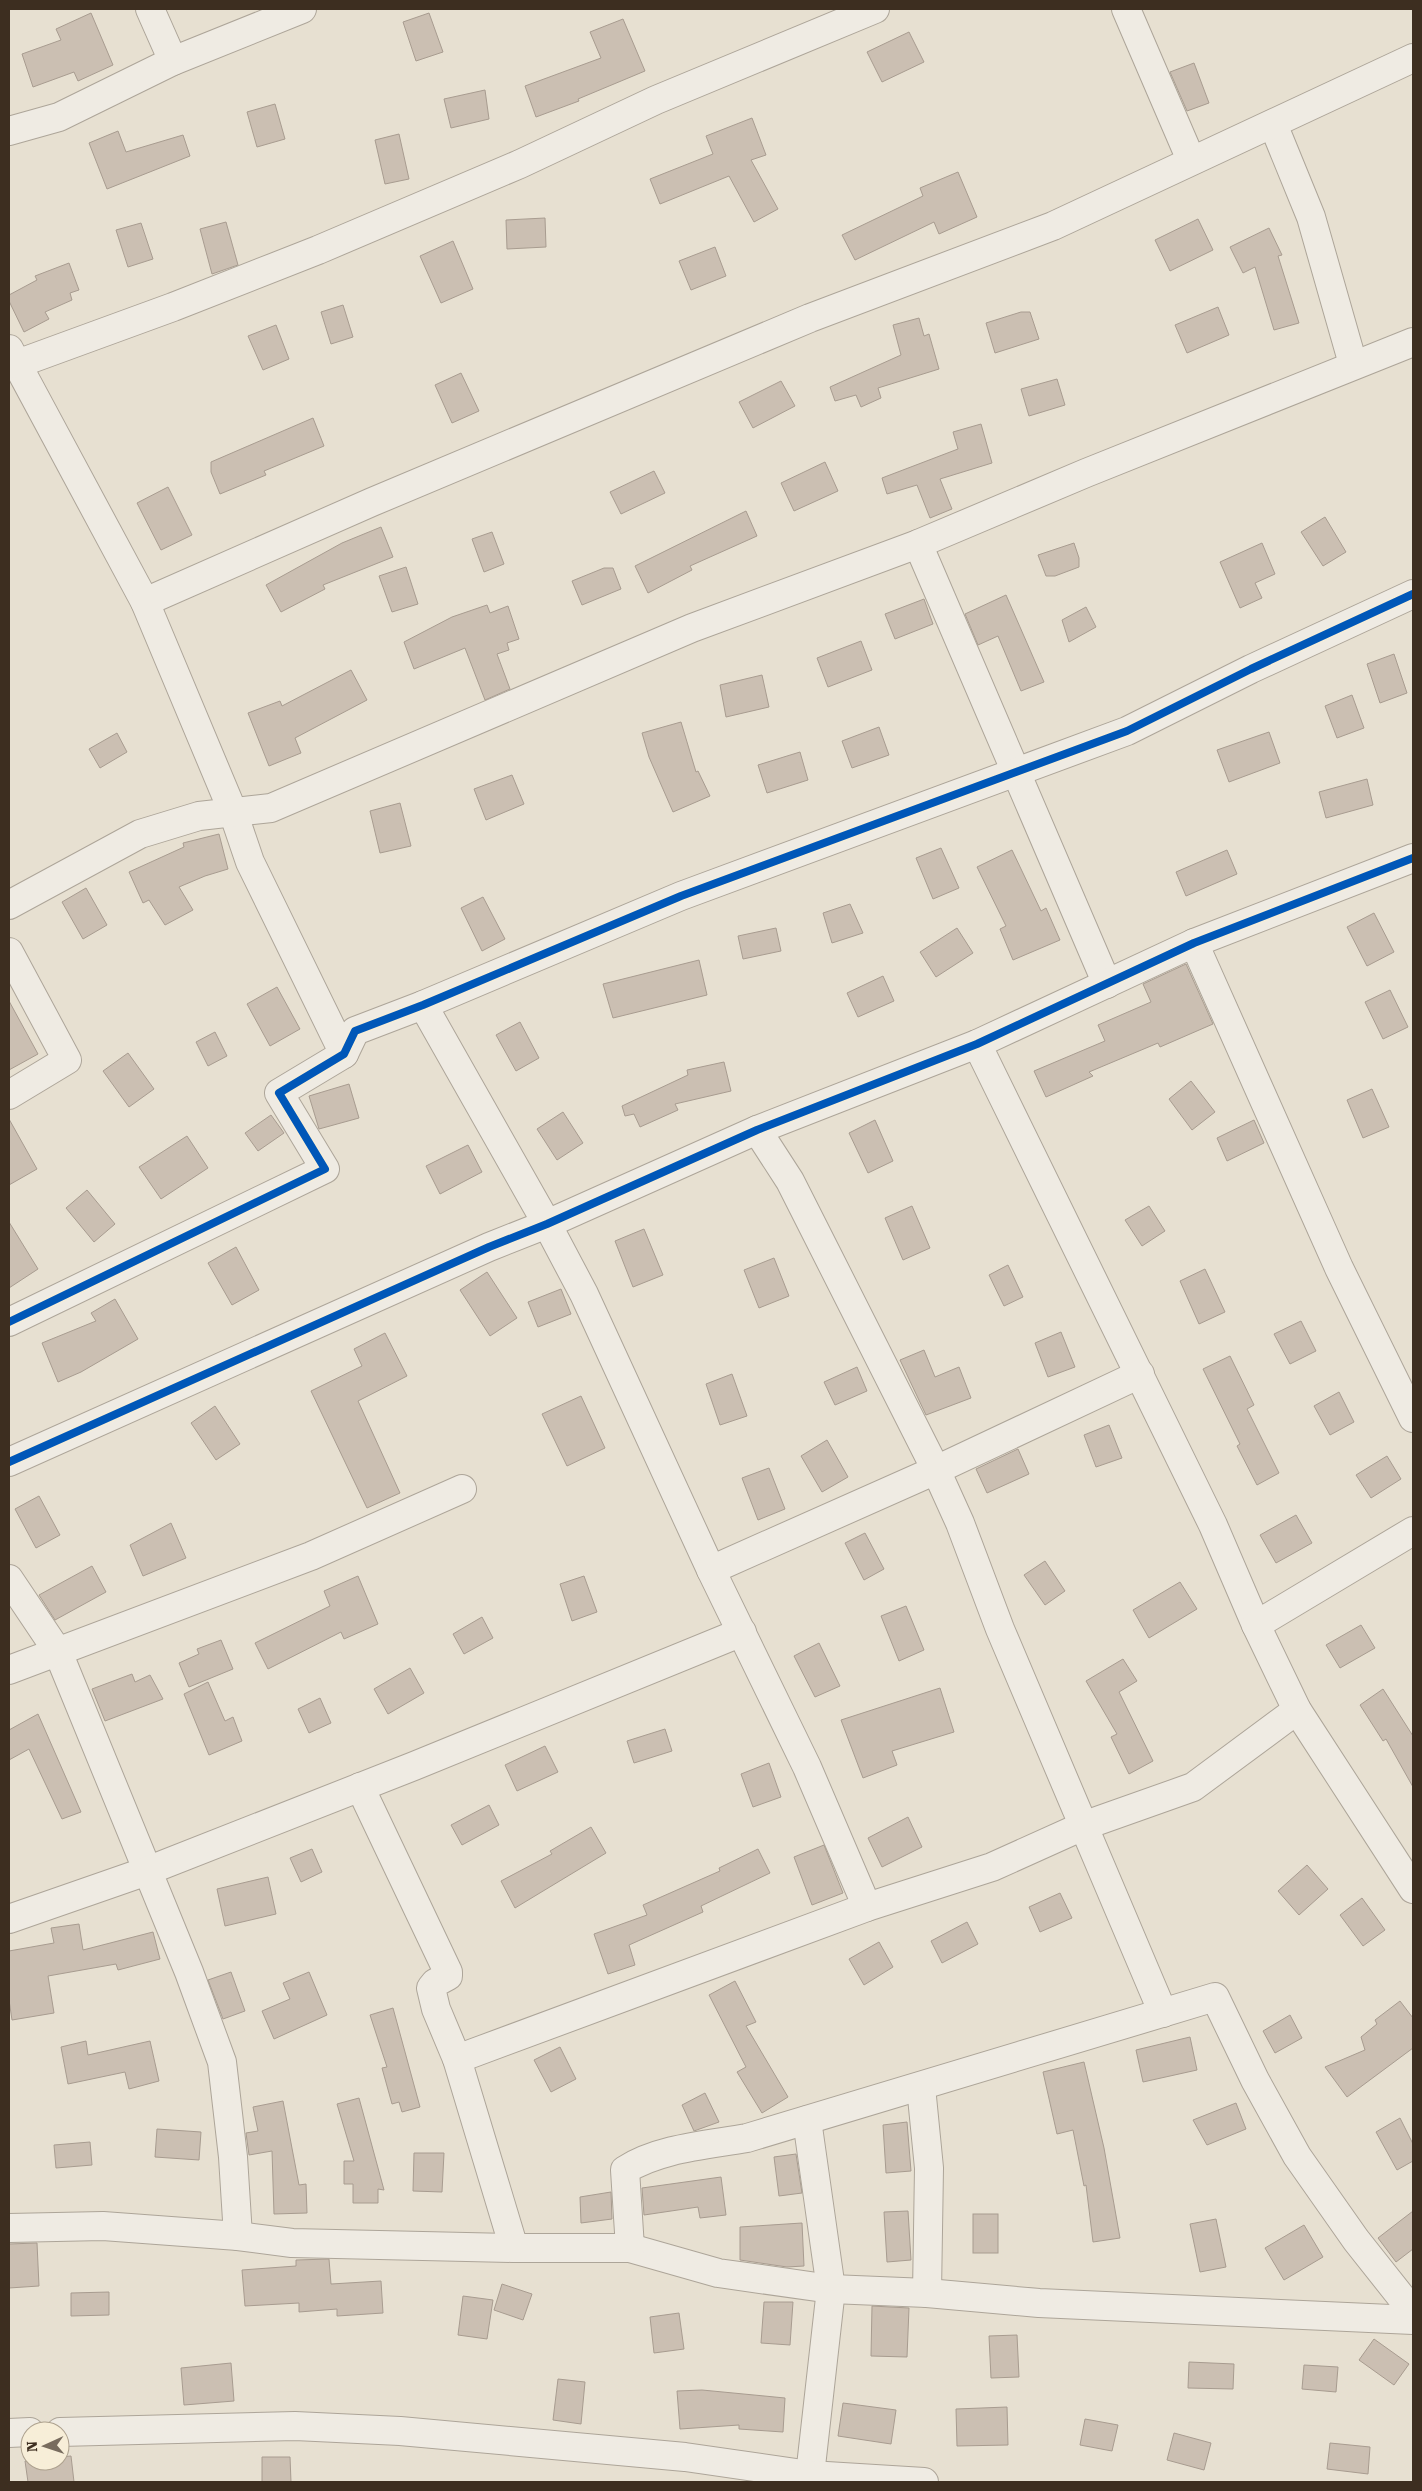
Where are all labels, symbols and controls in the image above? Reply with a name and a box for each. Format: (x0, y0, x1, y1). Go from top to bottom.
north arrow (20, 2421, 70, 2471)
text: N (24, 2441, 40, 2452)

